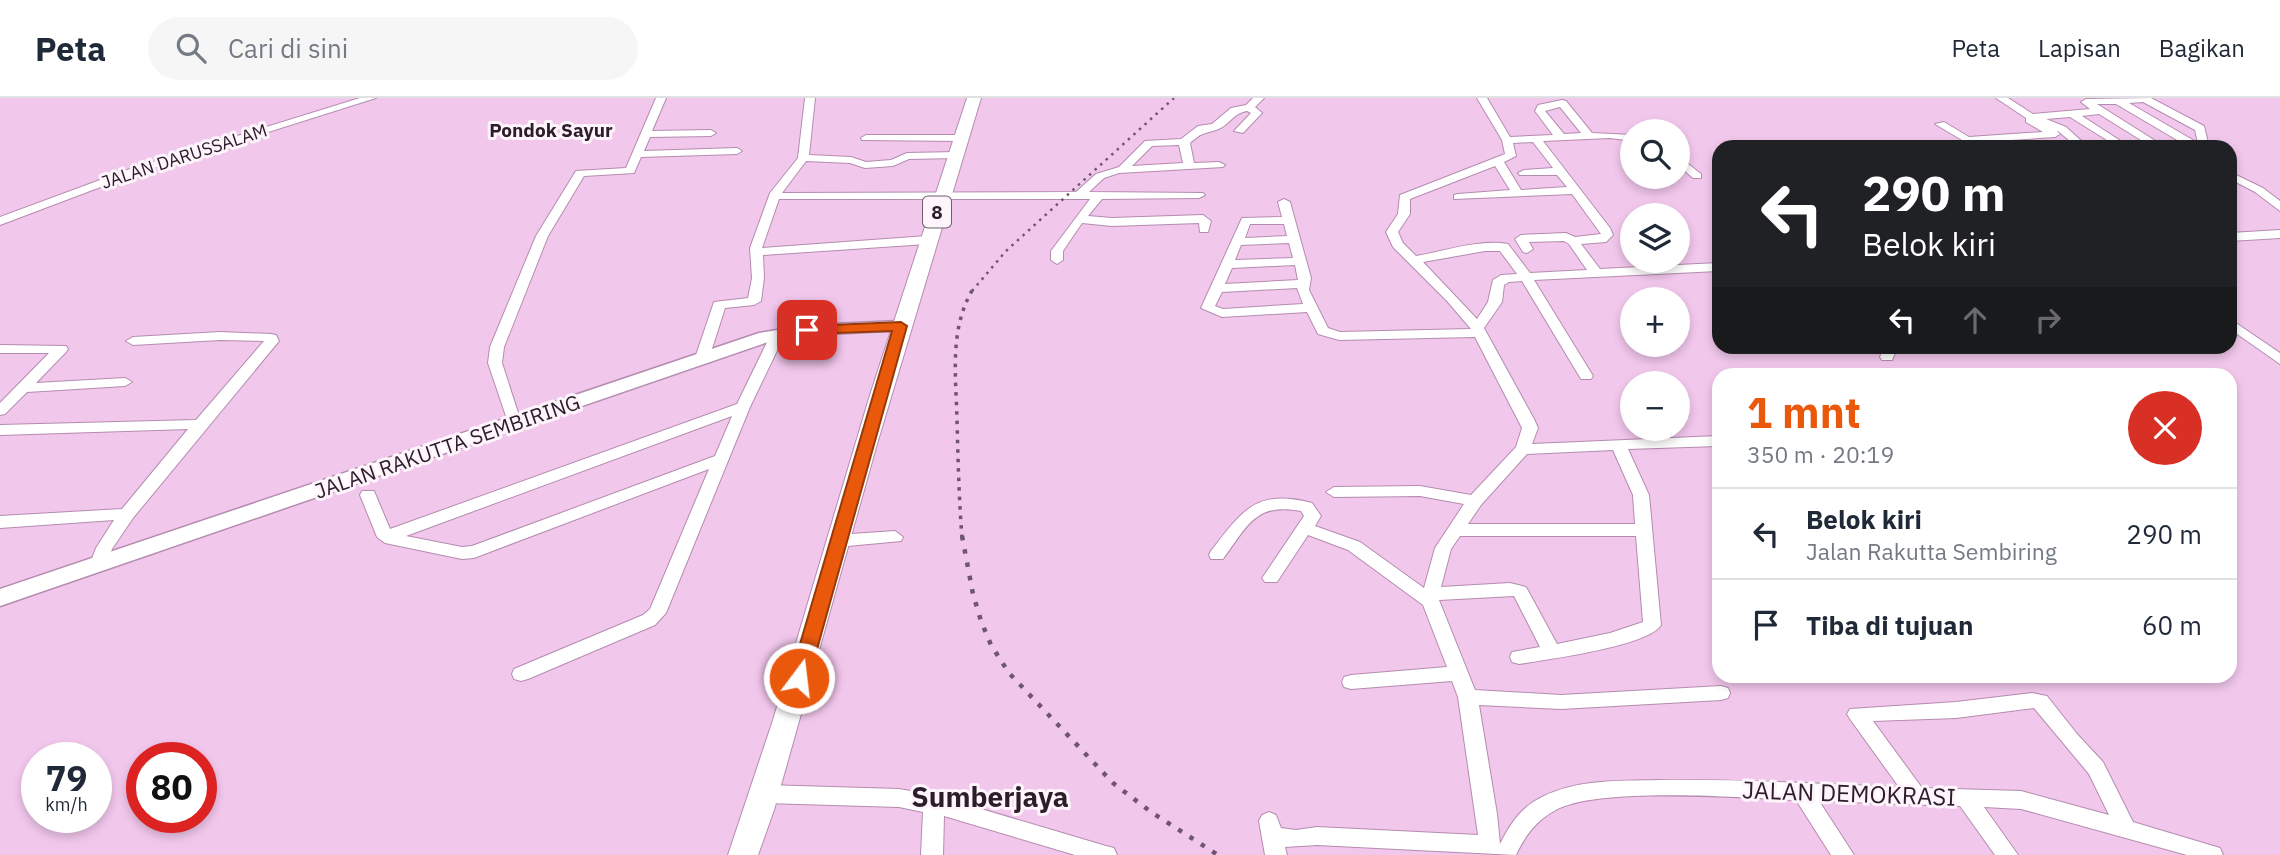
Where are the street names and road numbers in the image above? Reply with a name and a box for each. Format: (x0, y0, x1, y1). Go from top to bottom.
street label: JALAN DARUSSALAM (98, 118, 270, 194)
road number: 8 (923, 196, 951, 228)
street label: JALAN RAKUTTA SEMBIRING (310, 387, 584, 505)
street label: JALAN DEMOKRASI (1741, 773, 1957, 813)

